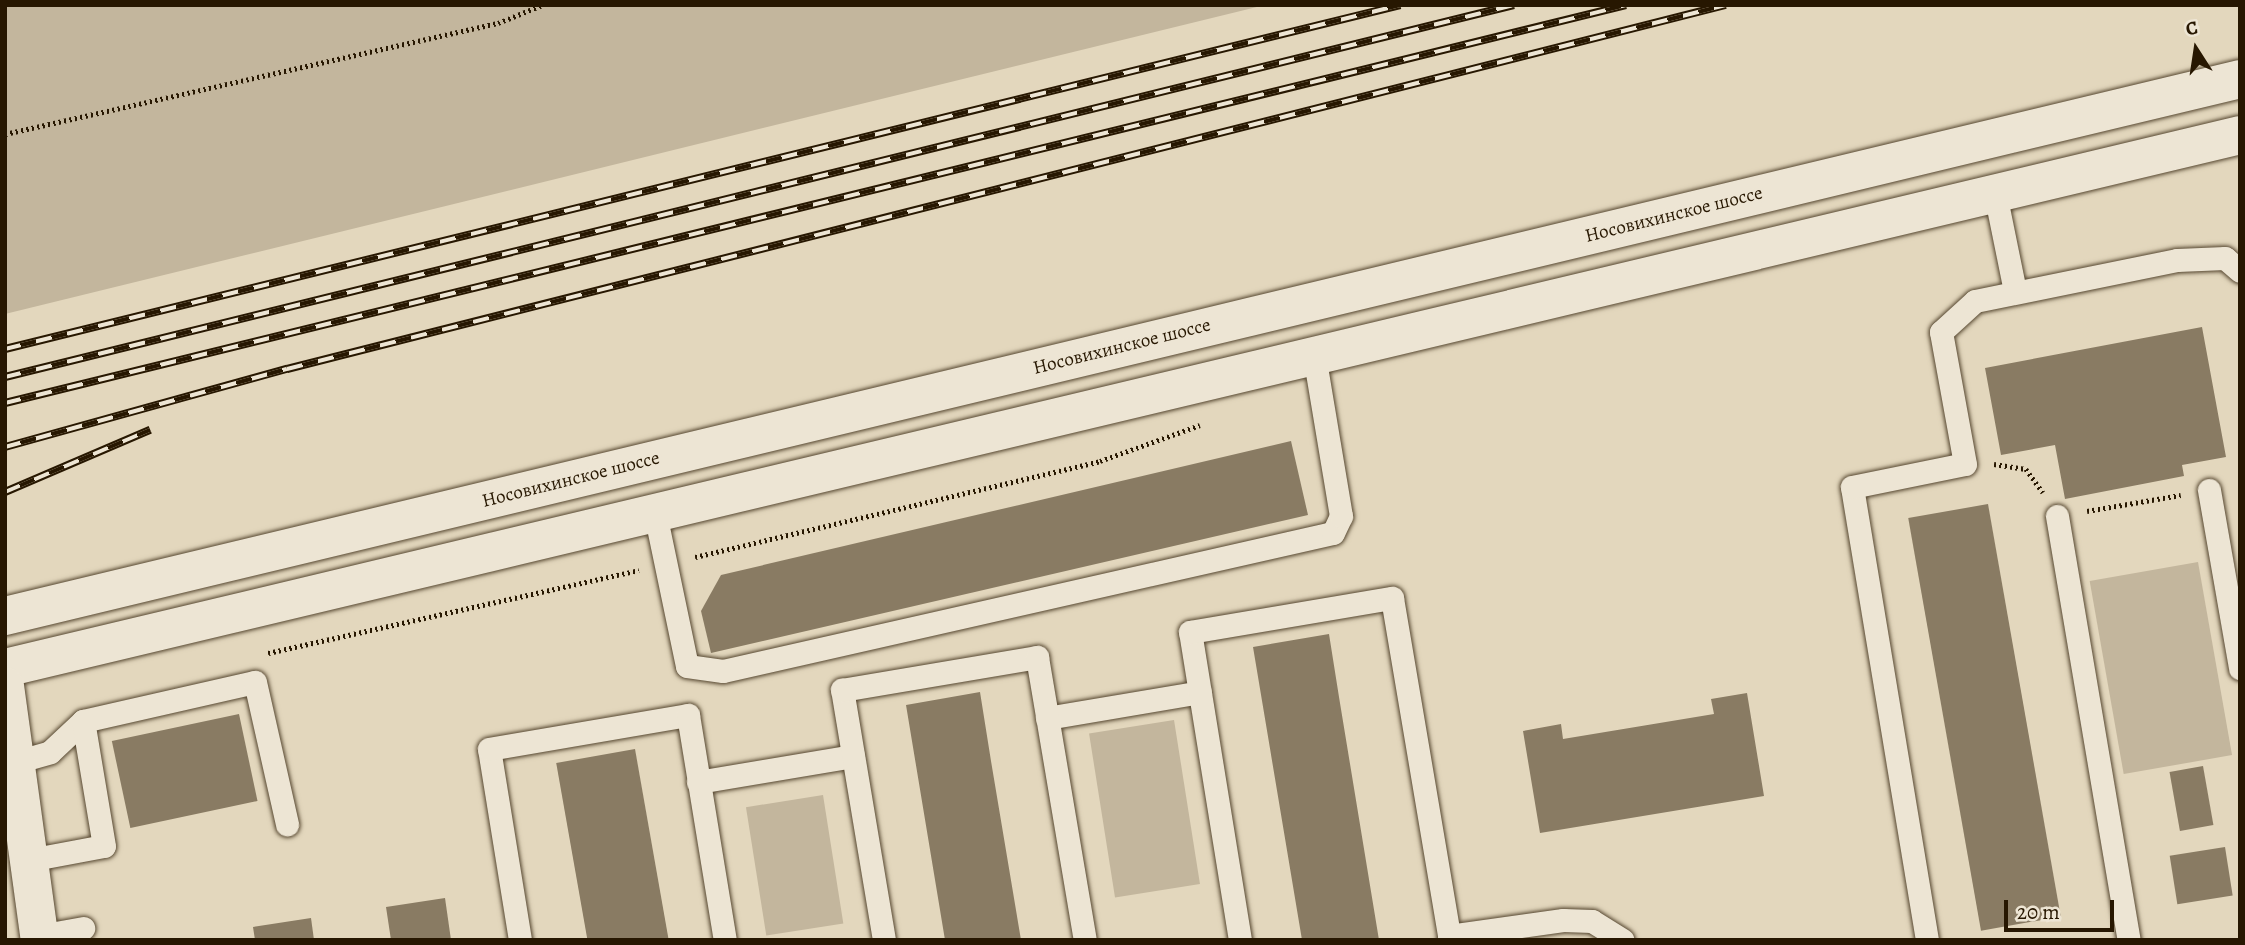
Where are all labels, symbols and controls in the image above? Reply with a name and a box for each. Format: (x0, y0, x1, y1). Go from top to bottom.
north arrow (2161, 14, 2231, 84)
text: С (2183, 15, 2200, 42)
street label: Носовихинское шоссе (1583, 182, 1765, 248)
street label: Носовихинское шоссе (1031, 314, 1213, 380)
street label: Носовихинское шоссе (480, 447, 662, 513)
scale bar (2007, 886, 2117, 930)
text: 20 m (2017, 898, 2060, 926)

